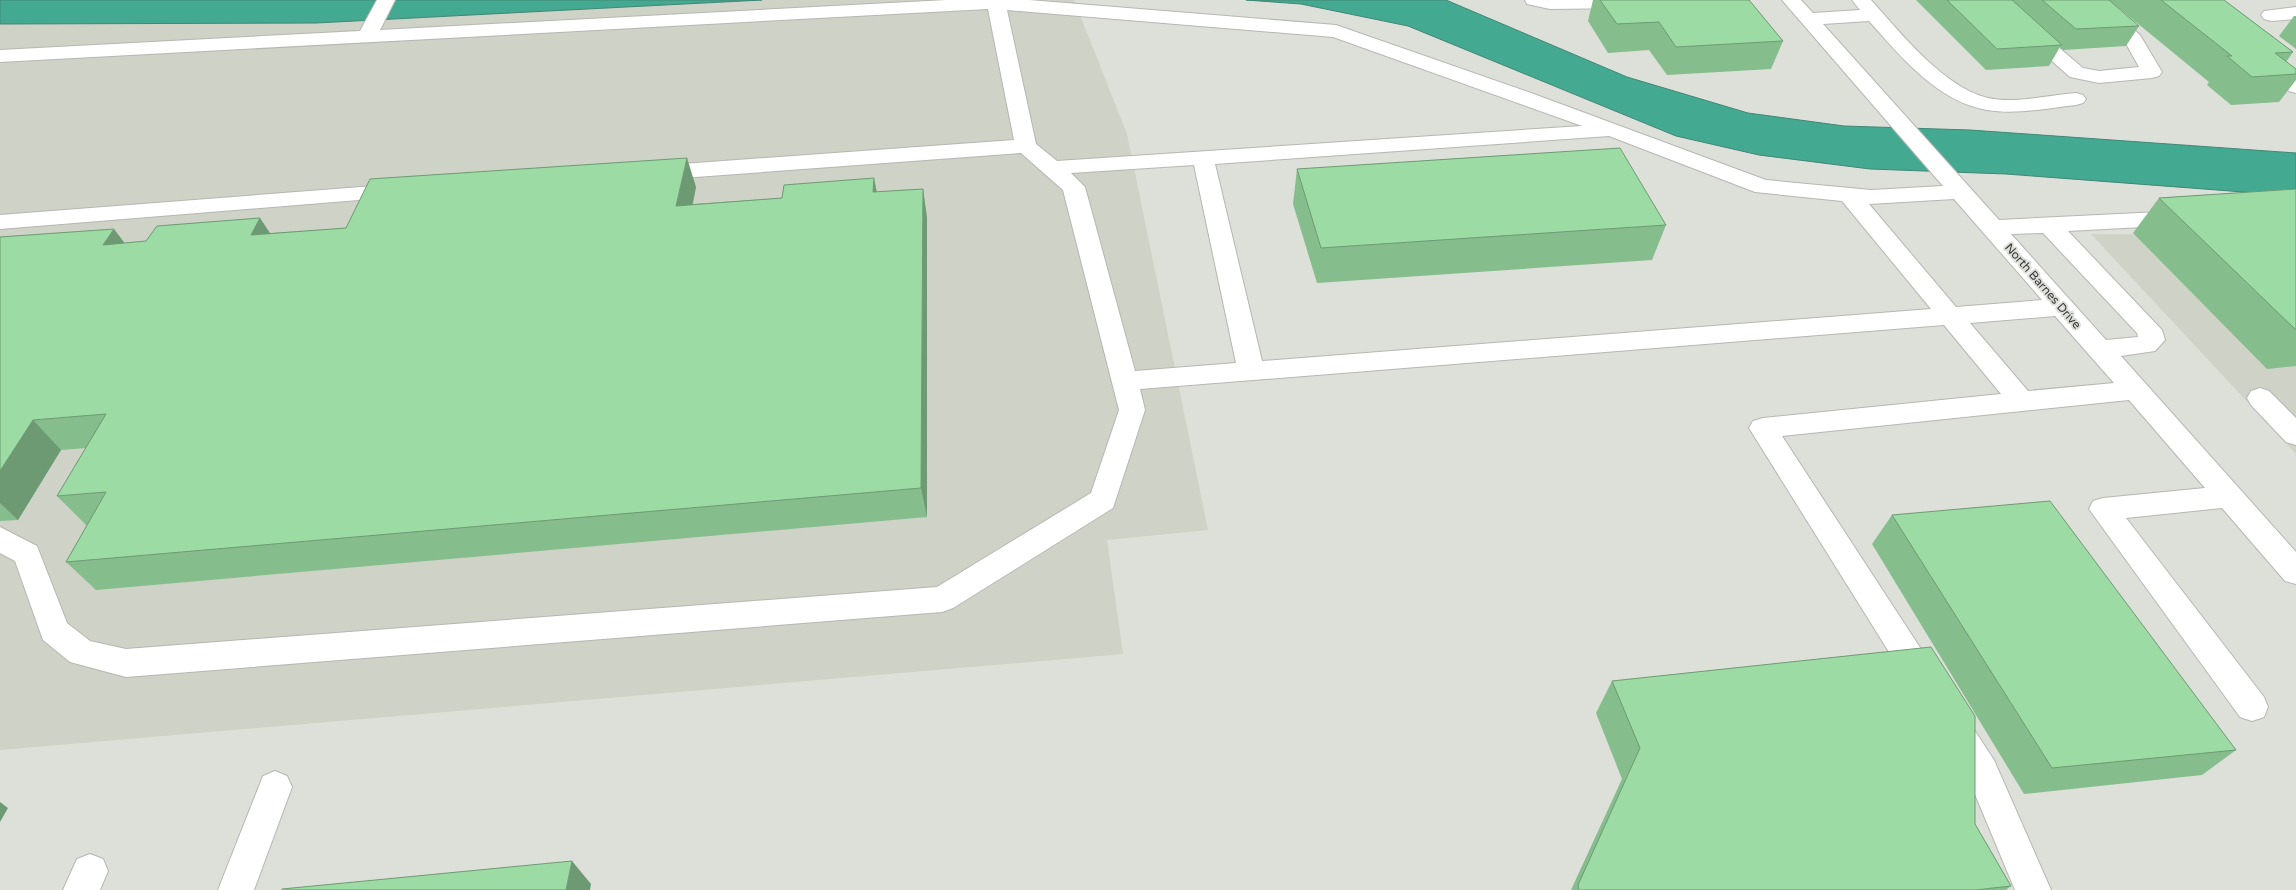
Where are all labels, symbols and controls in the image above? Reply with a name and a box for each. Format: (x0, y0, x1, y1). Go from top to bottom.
street label: North Barnes Drive (2002, 240, 2084, 332)

